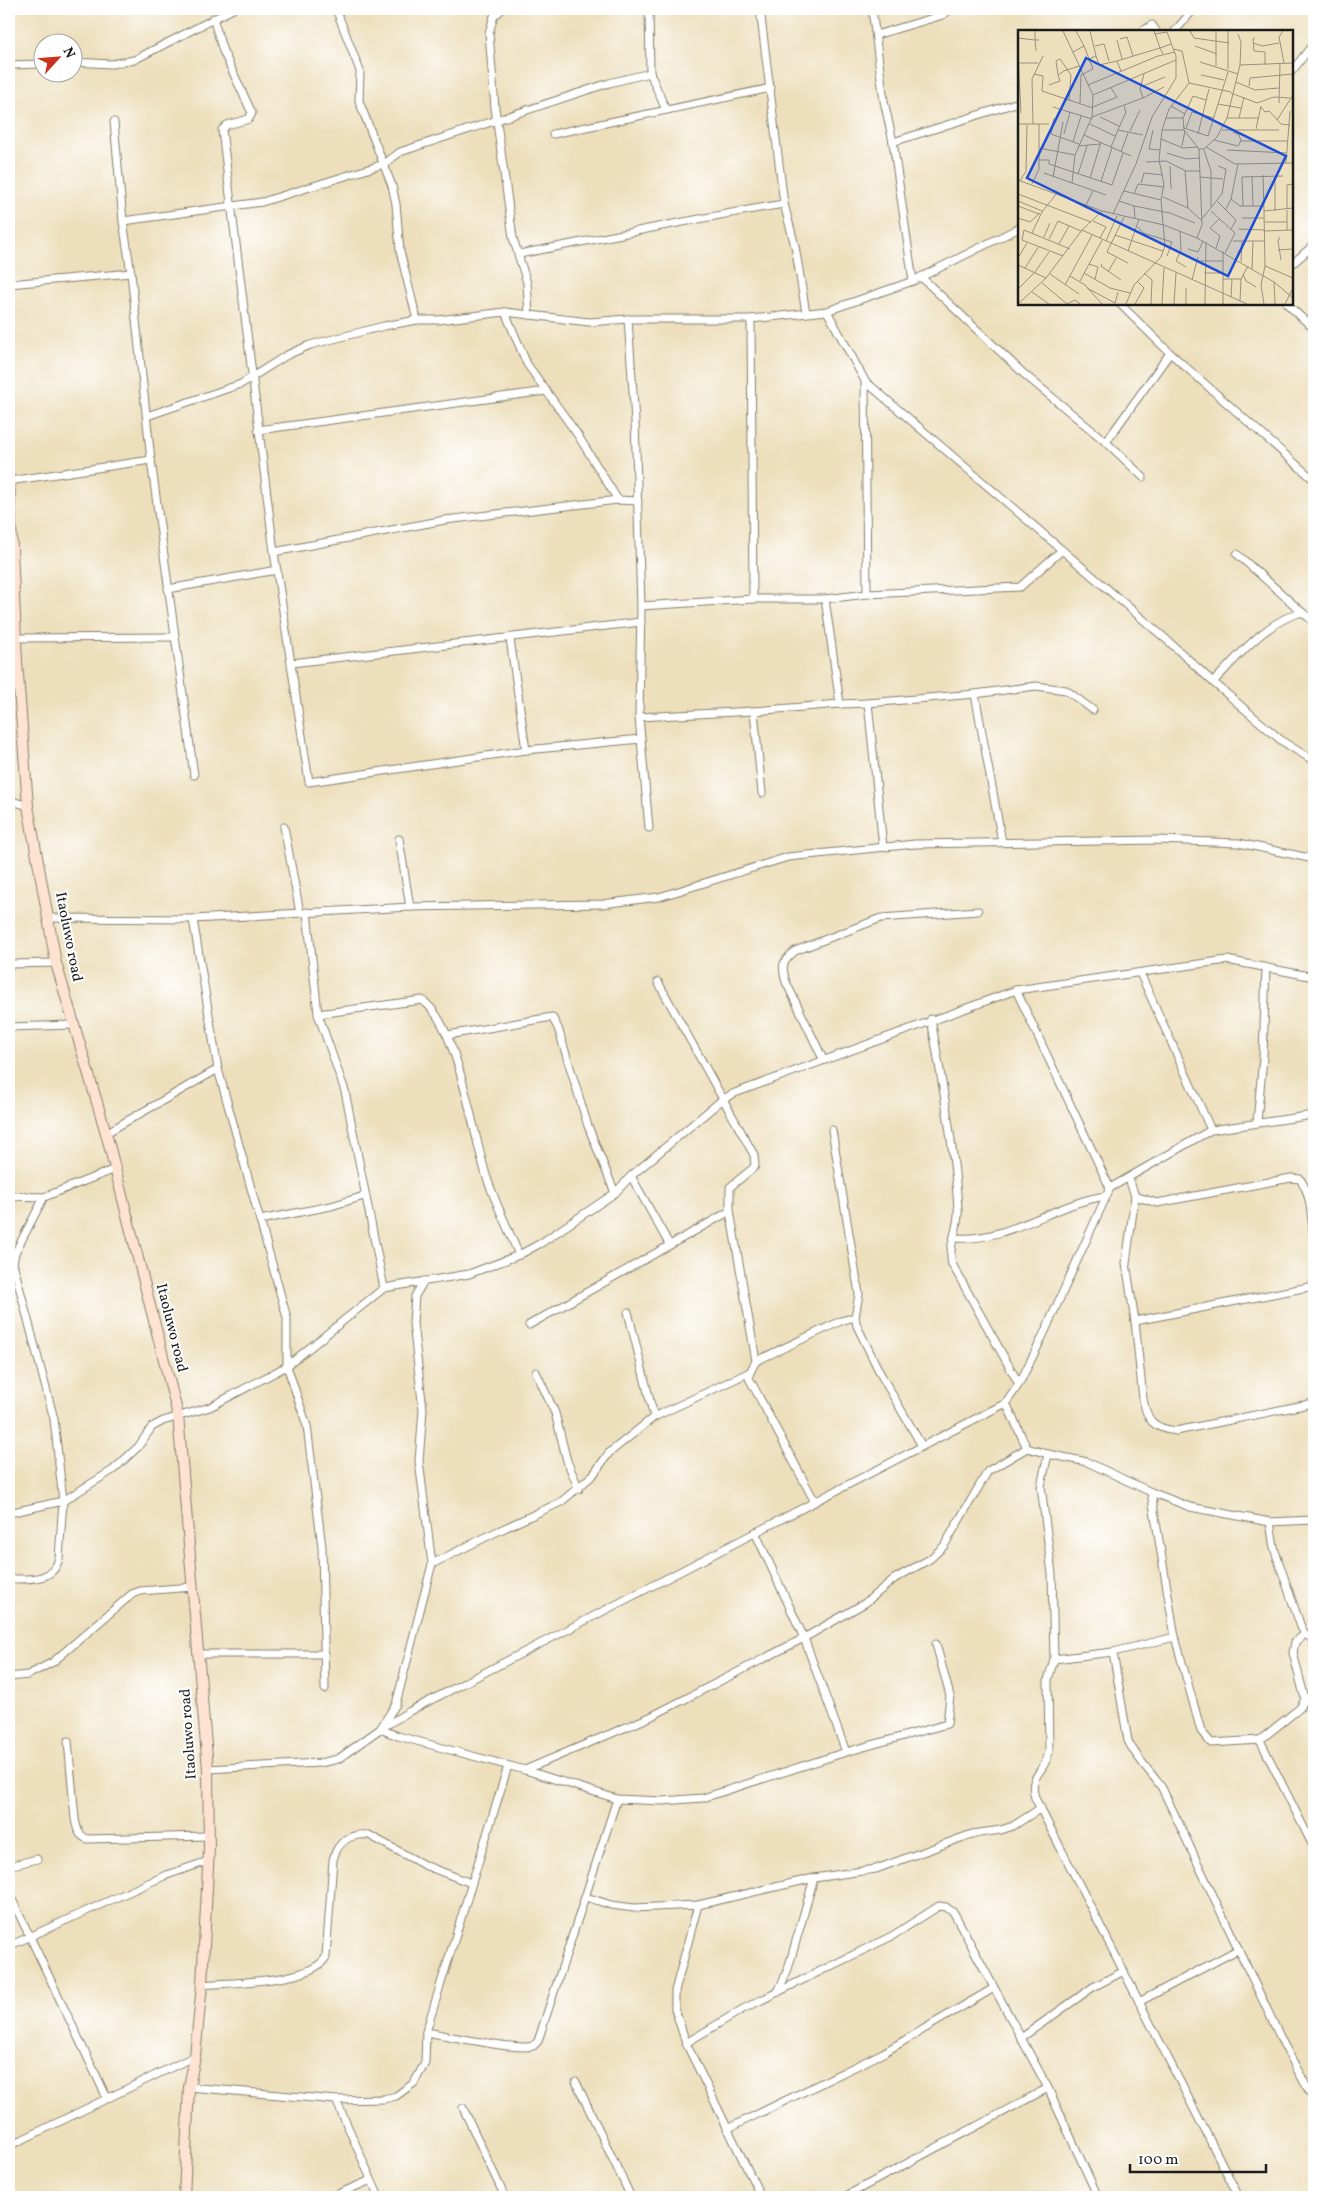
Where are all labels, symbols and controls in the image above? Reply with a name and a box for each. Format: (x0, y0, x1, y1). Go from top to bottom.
inset map (1018, 30, 1293, 305)
north arrow (32, 32, 82, 82)
text: N (58, 44, 79, 62)
street label: Itaoluwo road (49, 890, 87, 984)
street label: Itaoluwo road (150, 1281, 192, 1375)
street label: Itaoluwo road (175, 1688, 203, 1780)
scale bar (1130, 2141, 1267, 2173)
text: 100 m (1138, 2150, 1178, 2171)

